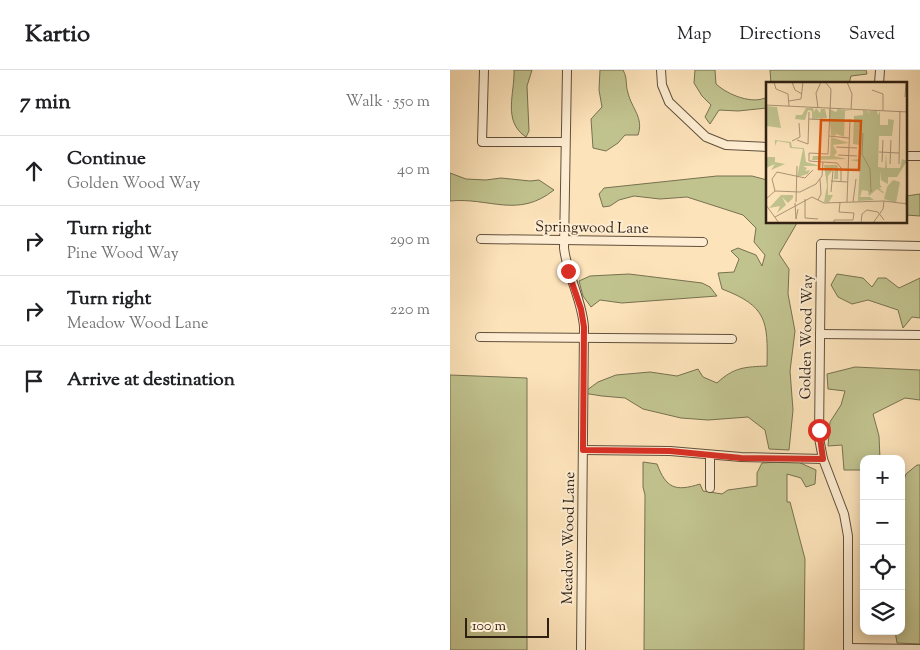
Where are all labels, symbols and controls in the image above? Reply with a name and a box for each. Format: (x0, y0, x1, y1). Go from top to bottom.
text: Kartio (25, 18, 90, 52)
text: Map (677, 22, 712, 48)
text: Directions (740, 22, 821, 48)
text: Saved (849, 22, 895, 48)
inset map (766, 82, 908, 224)
text: 7 min (20, 88, 71, 118)
text: Walk · 550 m (345, 91, 430, 114)
text: Continue (67, 146, 146, 173)
icon: ahead (20, 157, 48, 185)
text: 40 m (397, 159, 430, 182)
text: Golden Wood Way (67, 173, 200, 196)
text: Turn right (67, 216, 151, 243)
street label: Springwood Lane (535, 217, 649, 240)
icon: right (20, 227, 48, 255)
text: 290 m (390, 229, 430, 252)
text: Pine Wood Way (67, 243, 179, 266)
route end (557, 260, 580, 283)
street label: Golden Wood Way (796, 274, 819, 400)
text: Turn right (67, 286, 151, 313)
icon: right (20, 297, 48, 325)
text: 220 m (390, 299, 430, 322)
text: Meadow Wood Lane (67, 313, 209, 336)
icon: arrive (20, 367, 48, 395)
text: Arrive at destination (67, 367, 235, 394)
route start (808, 419, 831, 442)
map controls (860, 455, 905, 635)
button: + (860, 455, 905, 500)
street label: Meadow Wood Lane (558, 471, 581, 605)
button: − (860, 500, 905, 545)
button: locate (860, 545, 905, 590)
button: layers (860, 590, 905, 635)
scale bar (465, 615, 549, 638)
text: 100 m (472, 617, 506, 637)

